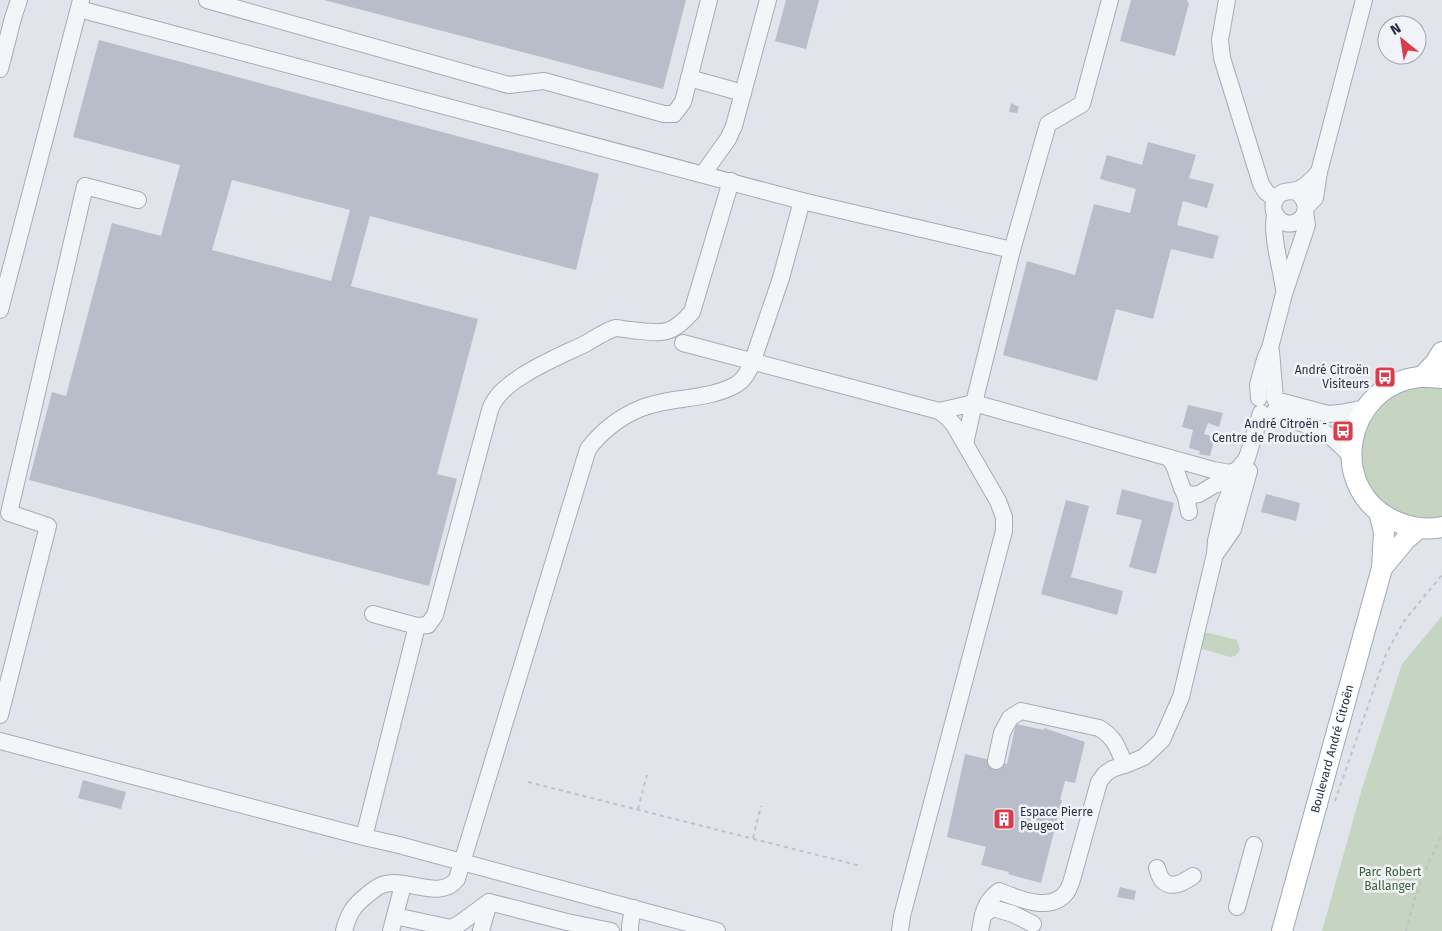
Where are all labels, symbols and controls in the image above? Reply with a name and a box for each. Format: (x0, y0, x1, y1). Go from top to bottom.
north arrow (1377, 15, 1427, 65)
text: N (1387, 19, 1404, 39)
place label: André Citroën Visiteurs (1295, 363, 1369, 391)
bus stop icon: André Citroën Visiteurs (1373, 365, 1397, 389)
place label: André Citroën - Centre de Production (1212, 417, 1327, 445)
bus stop icon: André Citroën - Centre de Production (1331, 419, 1355, 443)
street label: Boulevard André Citroën (1308, 683, 1357, 815)
place label: Espace Pierre Peugeot (1020, 805, 1093, 833)
building icon: Espace Pierre Peugeot (992, 807, 1016, 831)
park label: Parc Robert Ballanger (1359, 865, 1422, 893)

